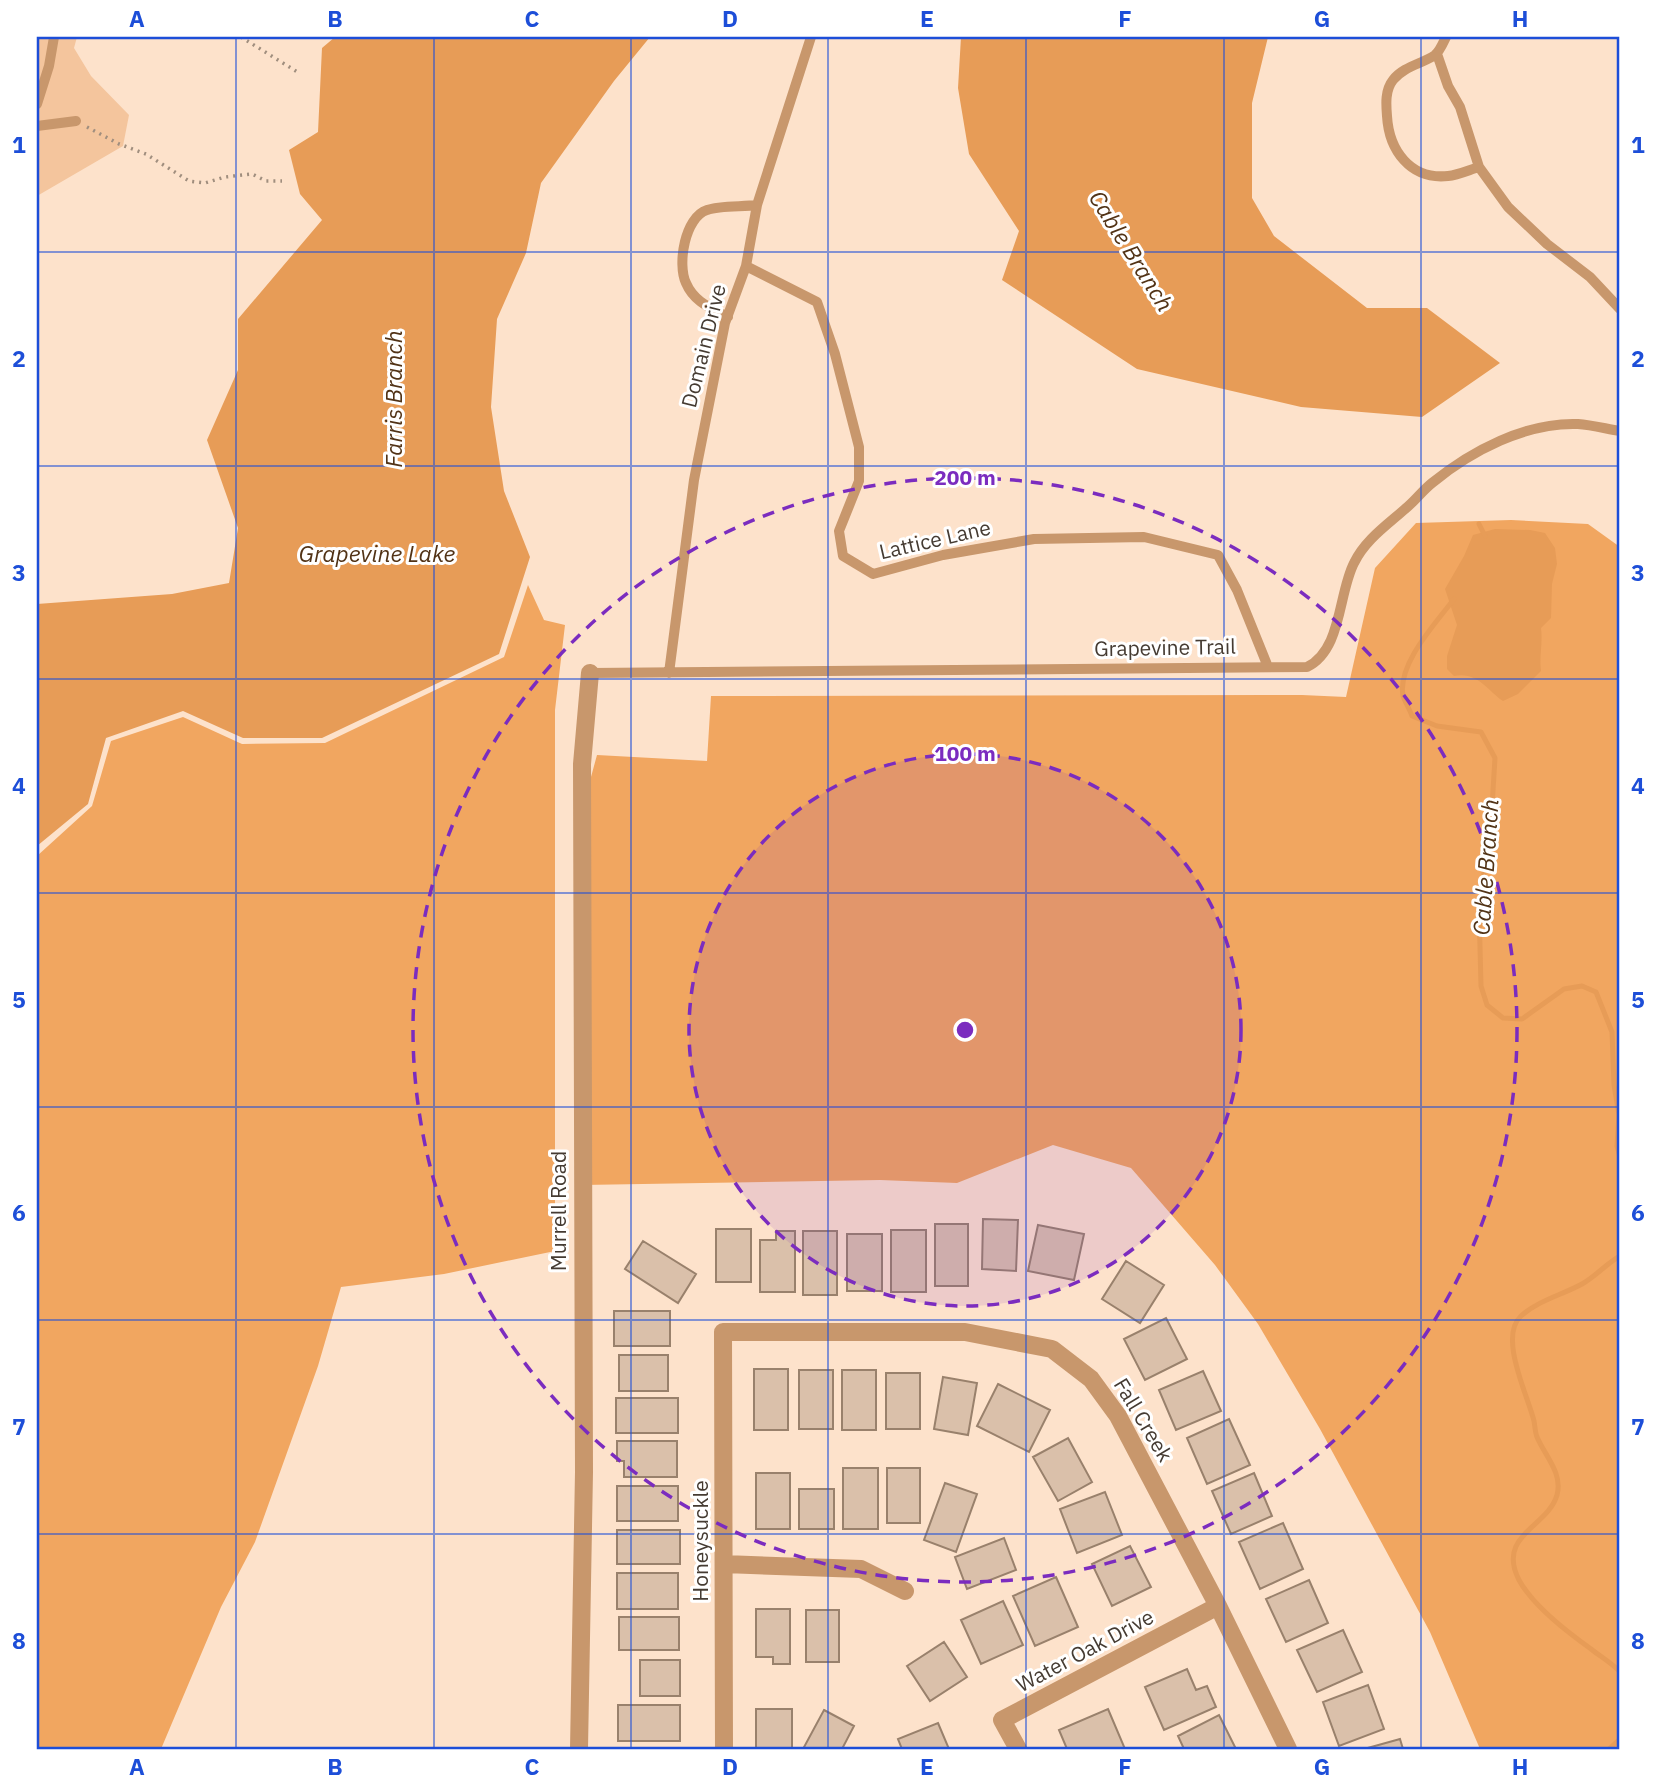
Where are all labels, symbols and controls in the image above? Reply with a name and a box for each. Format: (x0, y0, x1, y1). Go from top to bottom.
text: A (129, 3, 145, 33)
text: B (327, 3, 343, 33)
text: C (525, 3, 540, 33)
text: D (722, 3, 738, 33)
text: E (920, 3, 934, 33)
text: F (1118, 3, 1132, 33)
text: G (1314, 3, 1330, 33)
text: H (1512, 3, 1528, 33)
text: 1 (12, 129, 26, 159)
text: 1 (1631, 129, 1645, 159)
water label: Cable Branch (1083, 185, 1181, 316)
street label: Domain Drive (674, 281, 732, 410)
water label: Farris Branch (378, 330, 408, 468)
text: 2 (12, 343, 26, 373)
text: 2 (1631, 343, 1645, 373)
text: 200 m (934, 463, 996, 491)
street label: Lattice Lane (876, 513, 993, 565)
water label: Grapevine Lake (299, 538, 455, 568)
text: 3 (12, 557, 26, 587)
text: 3 (1631, 557, 1645, 587)
street label: Grapevine Trail (1094, 632, 1236, 662)
text: 100 m (934, 739, 996, 767)
text: 4 (12, 770, 26, 800)
text: 4 (1631, 770, 1645, 800)
water label: Cable Branch (1465, 798, 1505, 936)
text: 5 (12, 984, 26, 1014)
text: 5 (1631, 984, 1645, 1014)
centre of rings (953, 1018, 977, 1042)
street label: Murrell Road (544, 1151, 572, 1271)
text: 6 (12, 1197, 26, 1227)
text: 6 (1631, 1197, 1645, 1227)
street label: Fall Creek (1108, 1372, 1180, 1467)
text: 7 (12, 1411, 26, 1441)
text: 7 (1631, 1411, 1645, 1441)
street label: Honeysuckle (686, 1480, 714, 1602)
street label: Water Oak Drive (1011, 1602, 1158, 1698)
text: 8 (12, 1625, 26, 1655)
text: 8 (1631, 1625, 1645, 1655)
text: A (129, 1751, 145, 1781)
text: B (327, 1751, 343, 1781)
text: C (525, 1751, 540, 1781)
text: D (722, 1751, 738, 1781)
text: E (920, 1751, 934, 1781)
text: F (1118, 1751, 1132, 1781)
text: G (1314, 1751, 1330, 1781)
text: H (1512, 1751, 1528, 1781)

